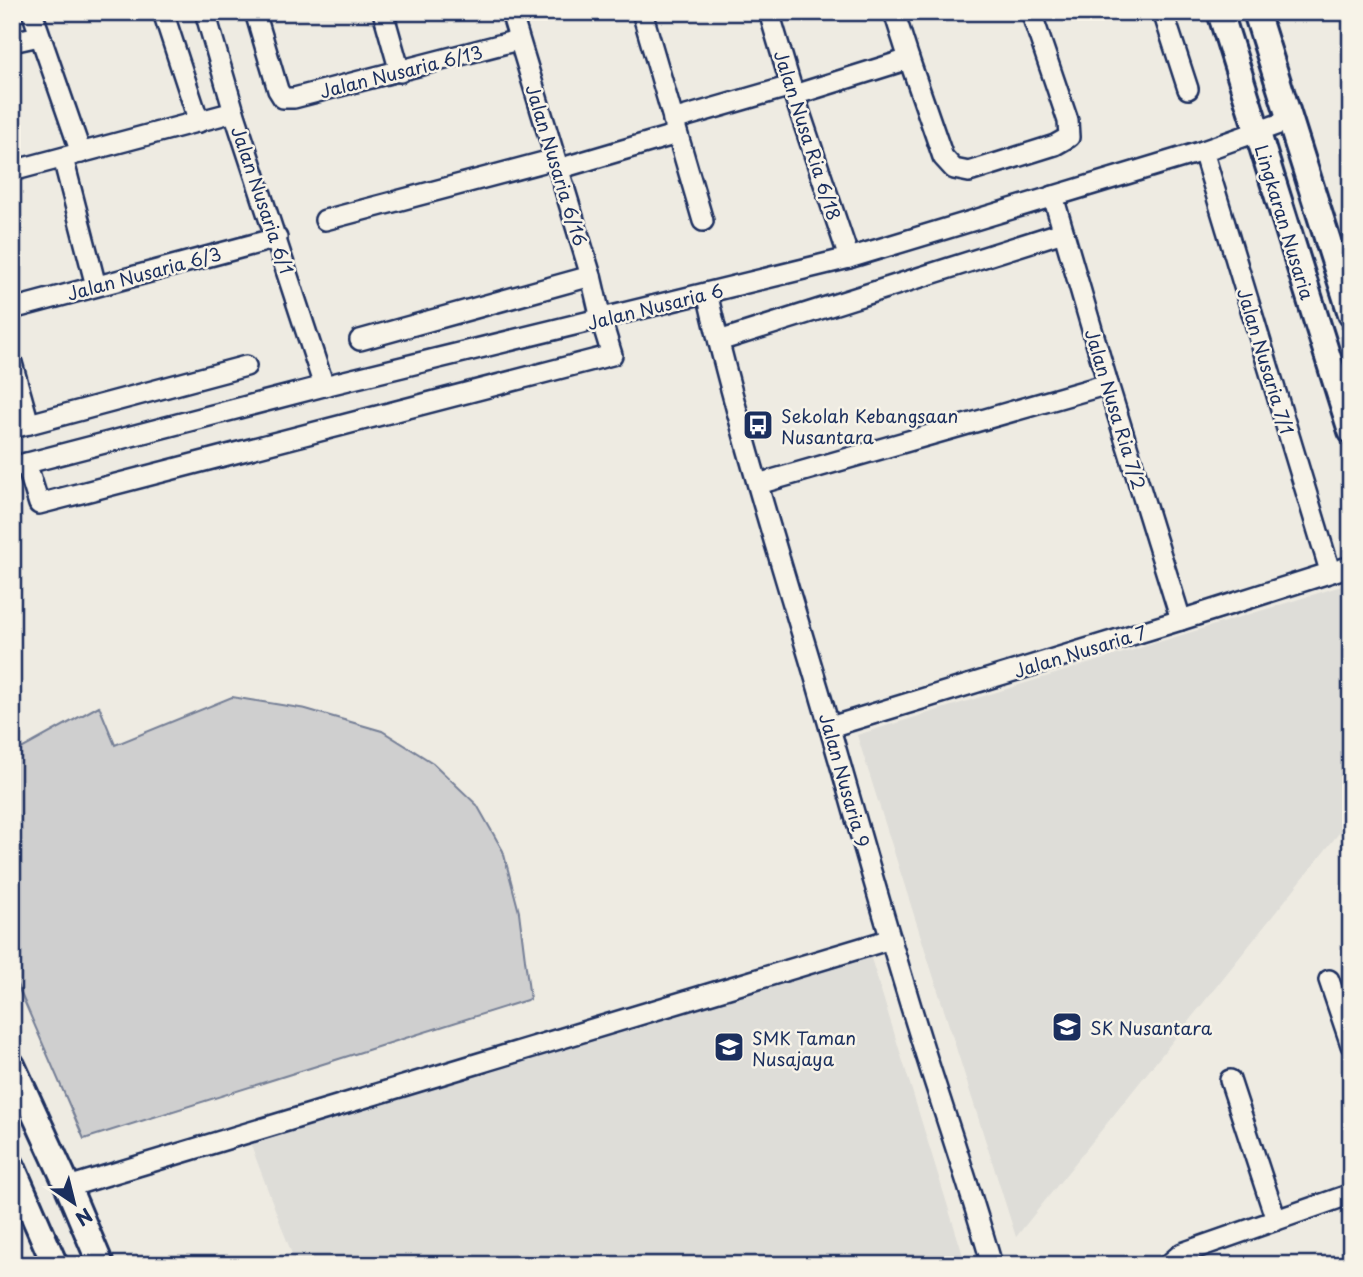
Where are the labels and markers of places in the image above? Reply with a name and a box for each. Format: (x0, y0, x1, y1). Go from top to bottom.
place label: Sekolah Kebangsaan Nusantara (781, 402, 958, 450)
bus stop icon: Sekolah Kebangsaan Nusantara (741, 408, 775, 442)
school or university icon: SK Nusantara (1050, 1010, 1084, 1044)
place label: SK Nusantara (1090, 1014, 1213, 1041)
place label: SMK Taman Nusajaya (752, 1024, 856, 1072)
school or university icon: SMK Taman Nusajaya (712, 1030, 746, 1064)

